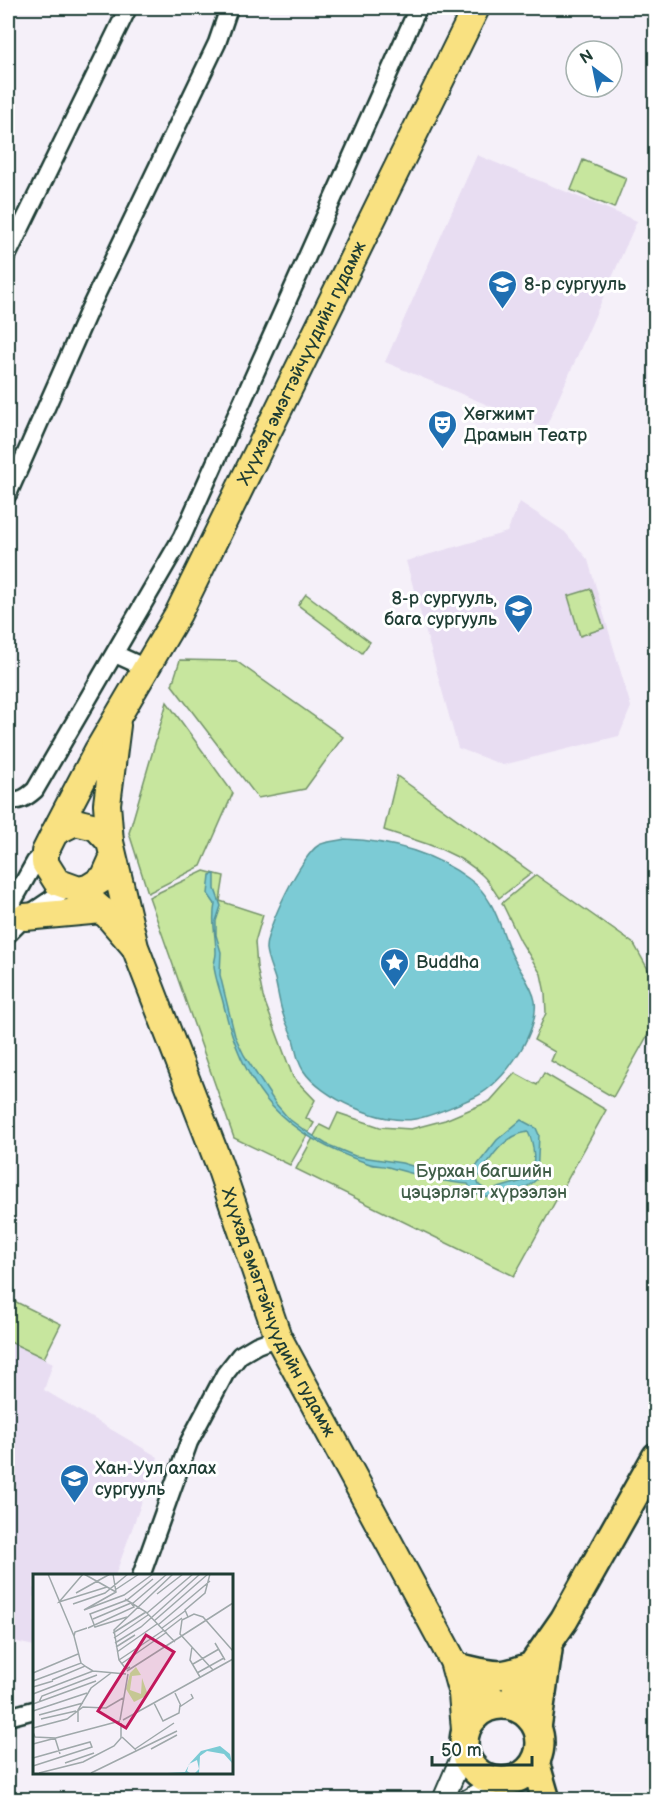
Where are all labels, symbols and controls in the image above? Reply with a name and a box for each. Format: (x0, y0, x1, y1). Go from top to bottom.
north arrow (564, 39, 624, 99)
text: N (577, 46, 597, 69)
street label: Хүүхэд эмэгтэйчүүдийн гудамж (233, 237, 370, 488)
school or university icon: 8-р сургууль (487, 268, 519, 310)
place label: 8-р сургууль (524, 274, 626, 295)
place label: Хөгжимт Драмын Театр (464, 404, 587, 446)
theatre icon: Хөгжимт Драмын Театр (427, 408, 459, 450)
place label: 8-р сургууль, бага сургууль (384, 588, 497, 630)
school or university icon: 8-р сургууль, бага сургууль (502, 592, 534, 634)
place icon: Buddha (379, 946, 411, 988)
place label: Buddha (416, 952, 479, 973)
park label: Бурхан багшийн цэцэрлэгт хүрээлэн (401, 1161, 567, 1203)
street label: Хүүхэд эмэгтэйчүүдийн гудамж (217, 1185, 340, 1441)
place label: Хан-Уул ахлах сургууль (95, 1458, 216, 1500)
school or university icon: Хан-Уул ахлах сургууль (58, 1462, 90, 1504)
inset map (33, 1574, 232, 1774)
scale bar (432, 1729, 532, 1767)
text: 50 m (441, 1740, 482, 1761)

